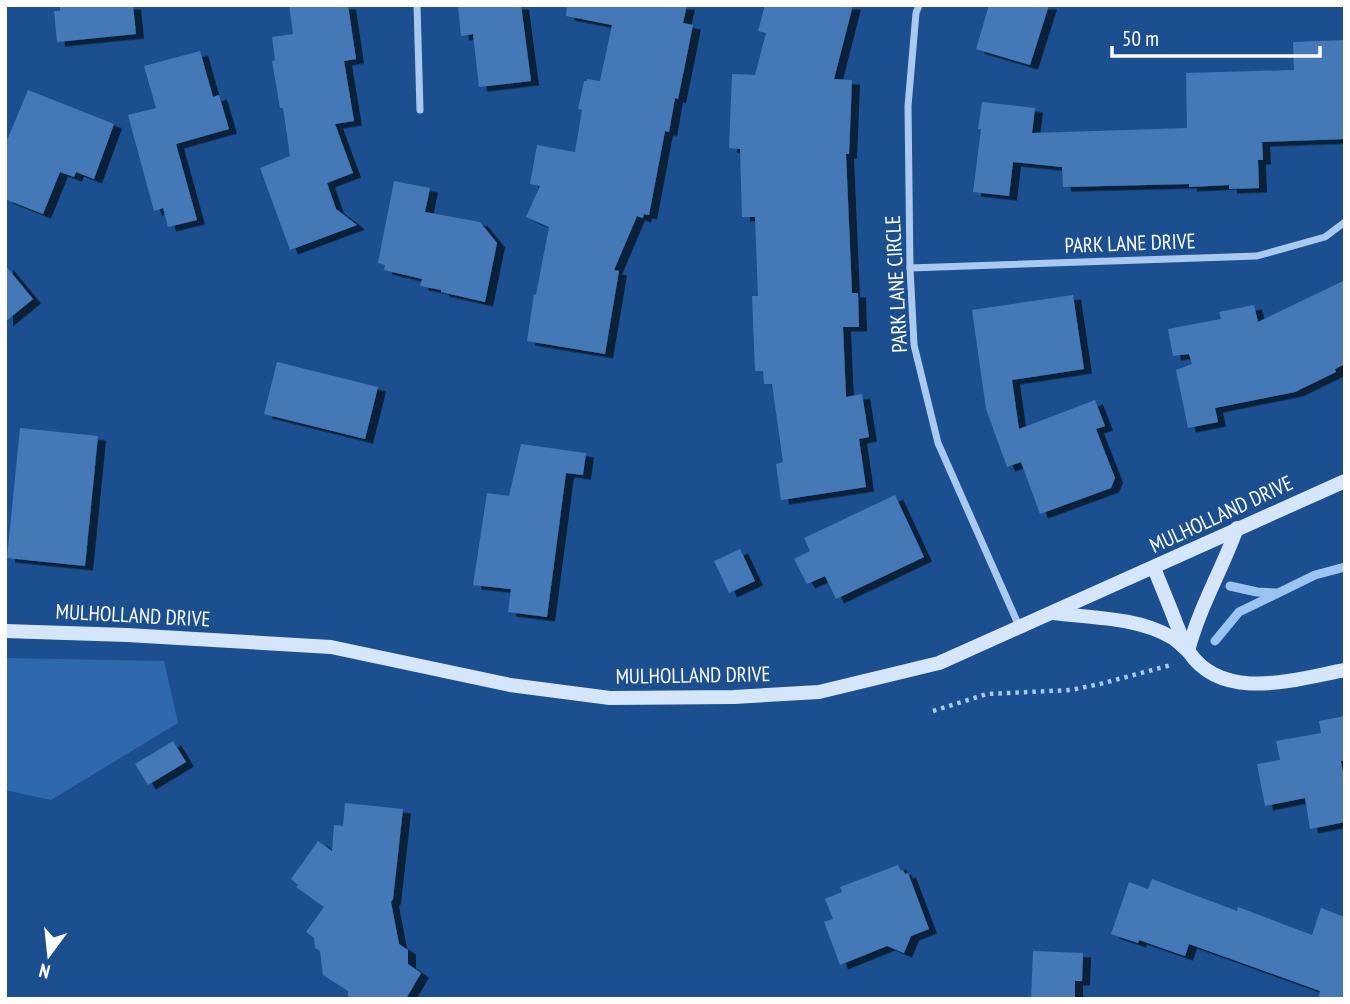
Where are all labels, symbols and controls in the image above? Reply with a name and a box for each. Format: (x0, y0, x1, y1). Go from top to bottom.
scale bar (1112, 14, 1320, 58)
text: 50 m (1122, 25, 1159, 52)
street label: PARK LANE CIRCLE (879, 215, 913, 353)
street label: PARK LANE DRIVE (1064, 227, 1196, 259)
street label: MULHOLLAND DRIVE (1145, 469, 1297, 559)
street label: MULHOLLAND DRIVE (55, 597, 211, 633)
street label: MULHOLLAND DRIVE (615, 660, 771, 690)
north arrow (14, 920, 84, 990)
text: N (37, 959, 53, 984)

